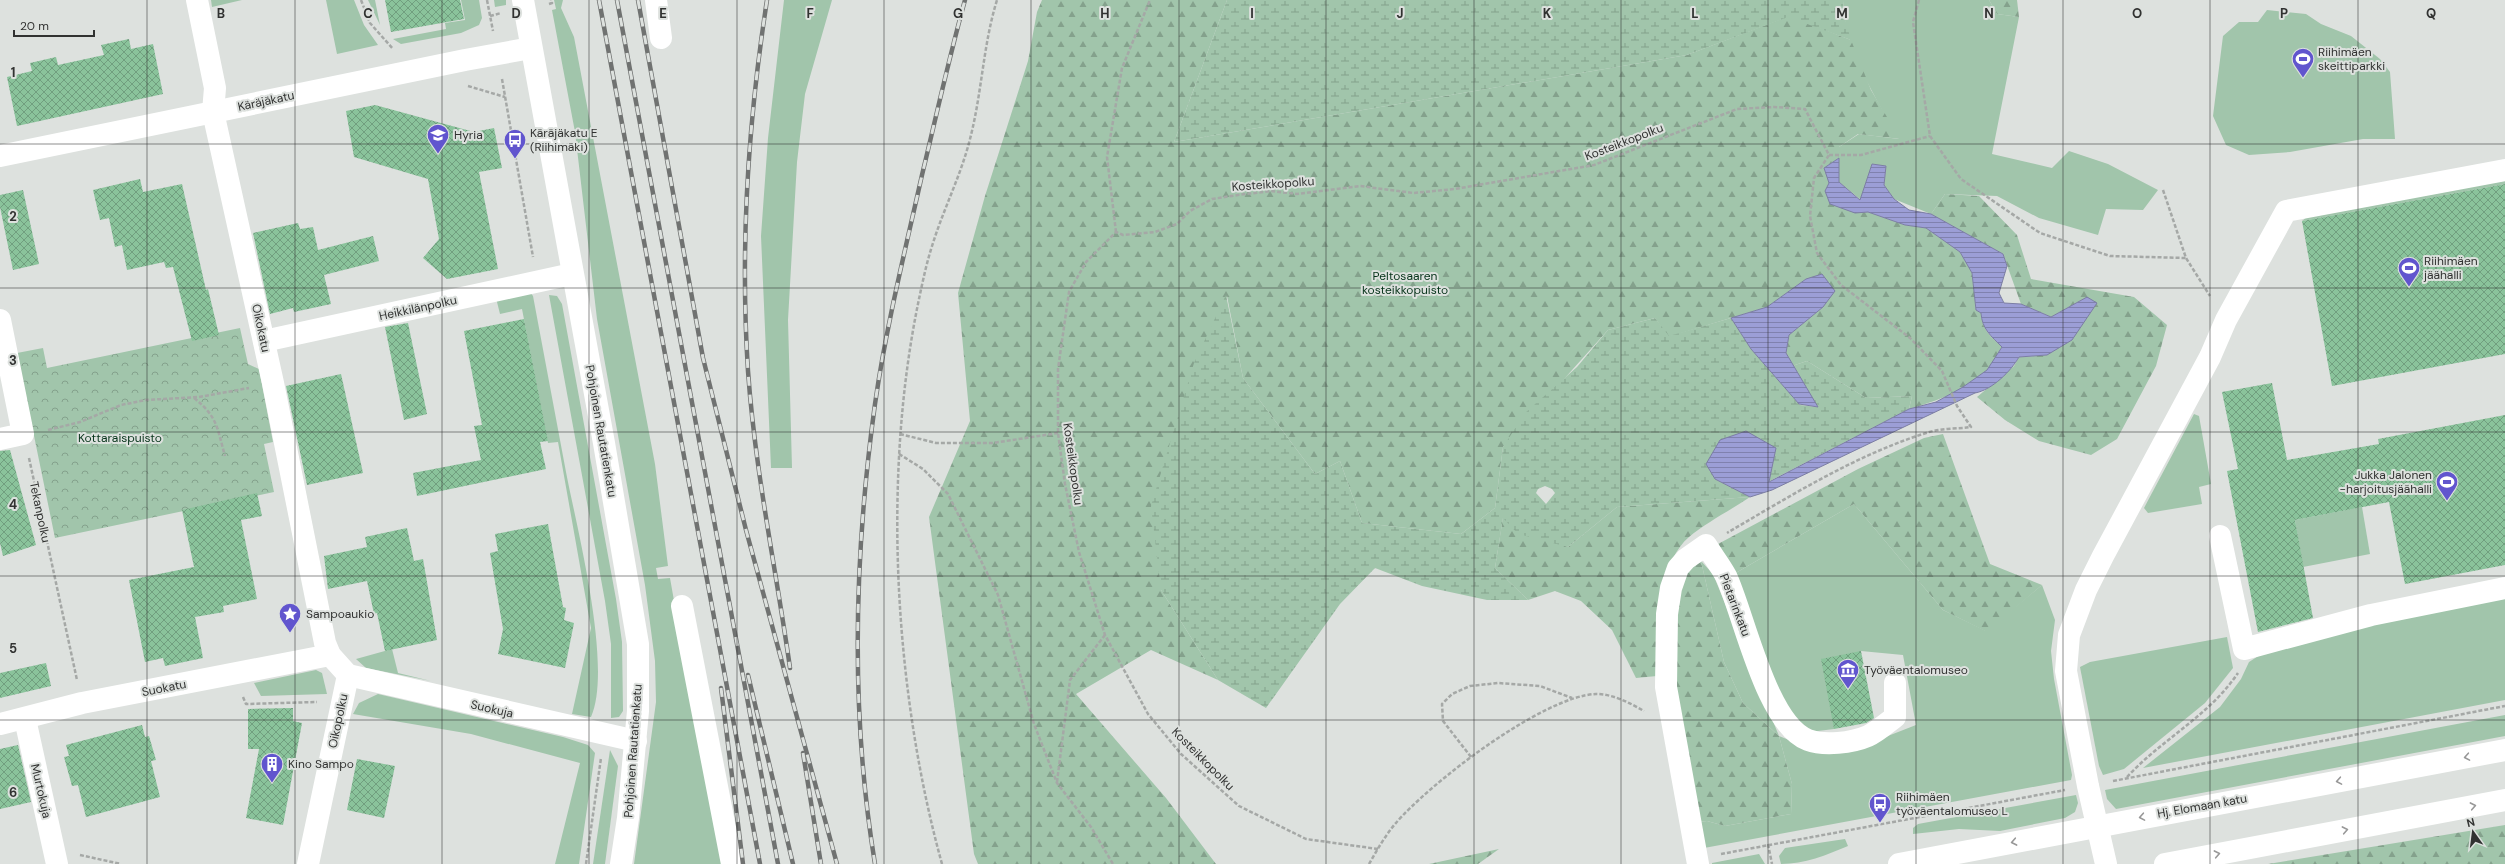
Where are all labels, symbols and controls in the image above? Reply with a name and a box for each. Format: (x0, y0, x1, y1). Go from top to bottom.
text: B (217, 5, 225, 22)
text: C (363, 5, 373, 22)
text: D (511, 5, 521, 22)
text: E (659, 5, 667, 22)
text: F (806, 5, 814, 22)
text: G (953, 5, 963, 22)
text: H (1100, 5, 1110, 22)
text: I (1250, 5, 1254, 22)
text: J (1396, 5, 1404, 22)
text: K (1543, 5, 1552, 22)
text: L (1691, 5, 1699, 22)
text: M (1836, 5, 1848, 22)
text: N (1984, 5, 1994, 22)
text: O (2132, 5, 2142, 22)
text: P (2280, 5, 2288, 22)
text: Q (2426, 5, 2436, 22)
scale bar (14, 12, 94, 38)
text: 20 m (20, 18, 49, 34)
place label: Riihimäen skeittiparkki (2318, 44, 2385, 74)
sports icon: Riihimäen skeittiparkki (2290, 46, 2316, 79)
text: 1 (11, 64, 15, 81)
street label: Käräjäkatu (236, 87, 296, 115)
street label: Kosteikkopolku (1583, 120, 1666, 164)
school or university icon: Hyria (425, 122, 451, 155)
place label: Käräjäkatu E (Riihimäki) (530, 125, 598, 155)
place label: Hyria (454, 127, 483, 143)
bus stop icon: Käräjäkatu E (Riihimäki) (502, 127, 528, 160)
street label: Kosteikkopolku (1231, 173, 1315, 195)
text: 2 (9, 208, 17, 225)
place label: Riihimäen jäähalli (2423, 253, 2478, 283)
sports icon: Riihimäen jäähalli (2396, 255, 2422, 288)
park label: Peltosaaren kosteikkopuisto (1362, 268, 1448, 298)
street label: Heikkilänpolku (378, 292, 458, 324)
street label: Oikokatu (248, 302, 274, 354)
text: 3 (9, 352, 17, 369)
street label: Pohjoinen Rautatienkatu (581, 364, 621, 498)
street label: Kosteikkopolku (1059, 422, 1087, 506)
park label: Kottaraispuisto (78, 430, 162, 446)
place label: Jukka Jalonen -harjoitusjäähalli (2339, 467, 2432, 497)
sports icon: Jukka Jalonen -harjoitusjäähalli (2434, 469, 2460, 502)
street label: Tekanpolku (26, 480, 54, 544)
text: 4 (9, 496, 17, 513)
street label: Pietarinkatu (1716, 571, 1754, 639)
place icon: Sampoaukio (277, 601, 303, 634)
place label: Sampoaukio (306, 606, 374, 622)
text: 5 (9, 640, 17, 657)
museum icon: Työväentalomuseo (1835, 657, 1861, 690)
place label: Työväentalomuseo (1864, 662, 1968, 678)
street label: Suokatu (140, 676, 188, 700)
street label: Pohjoinen Rautatienkatu (620, 683, 646, 818)
street label: Oikopolku (324, 692, 352, 750)
street label: Suokuja (469, 696, 515, 722)
street label: Kosteikkopolku (1168, 724, 1238, 794)
building icon: Kino Sampo (259, 751, 285, 784)
one-way arrow (2464, 753, 2470, 761)
place label: Kino Sampo (288, 756, 354, 772)
street label: Murtokuja (27, 762, 55, 820)
one-way arrow (2336, 776, 2342, 785)
text: 6 (9, 784, 17, 801)
place label: Riihimäen työväentalomuseo L (1896, 789, 2008, 819)
street label: Hj. Elomaan katu (2156, 790, 2248, 822)
bus stop icon: Riihimäen työväentalomuseo L (1867, 791, 1893, 824)
one-way arrow (2470, 803, 2476, 811)
one-way arrow (2139, 812, 2145, 821)
north arrow (2453, 812, 2493, 852)
text: N (2465, 815, 2476, 830)
one-way arrow (2342, 827, 2348, 835)
one-way arrow (2011, 837, 2018, 845)
one-way arrow (2214, 851, 2220, 859)

